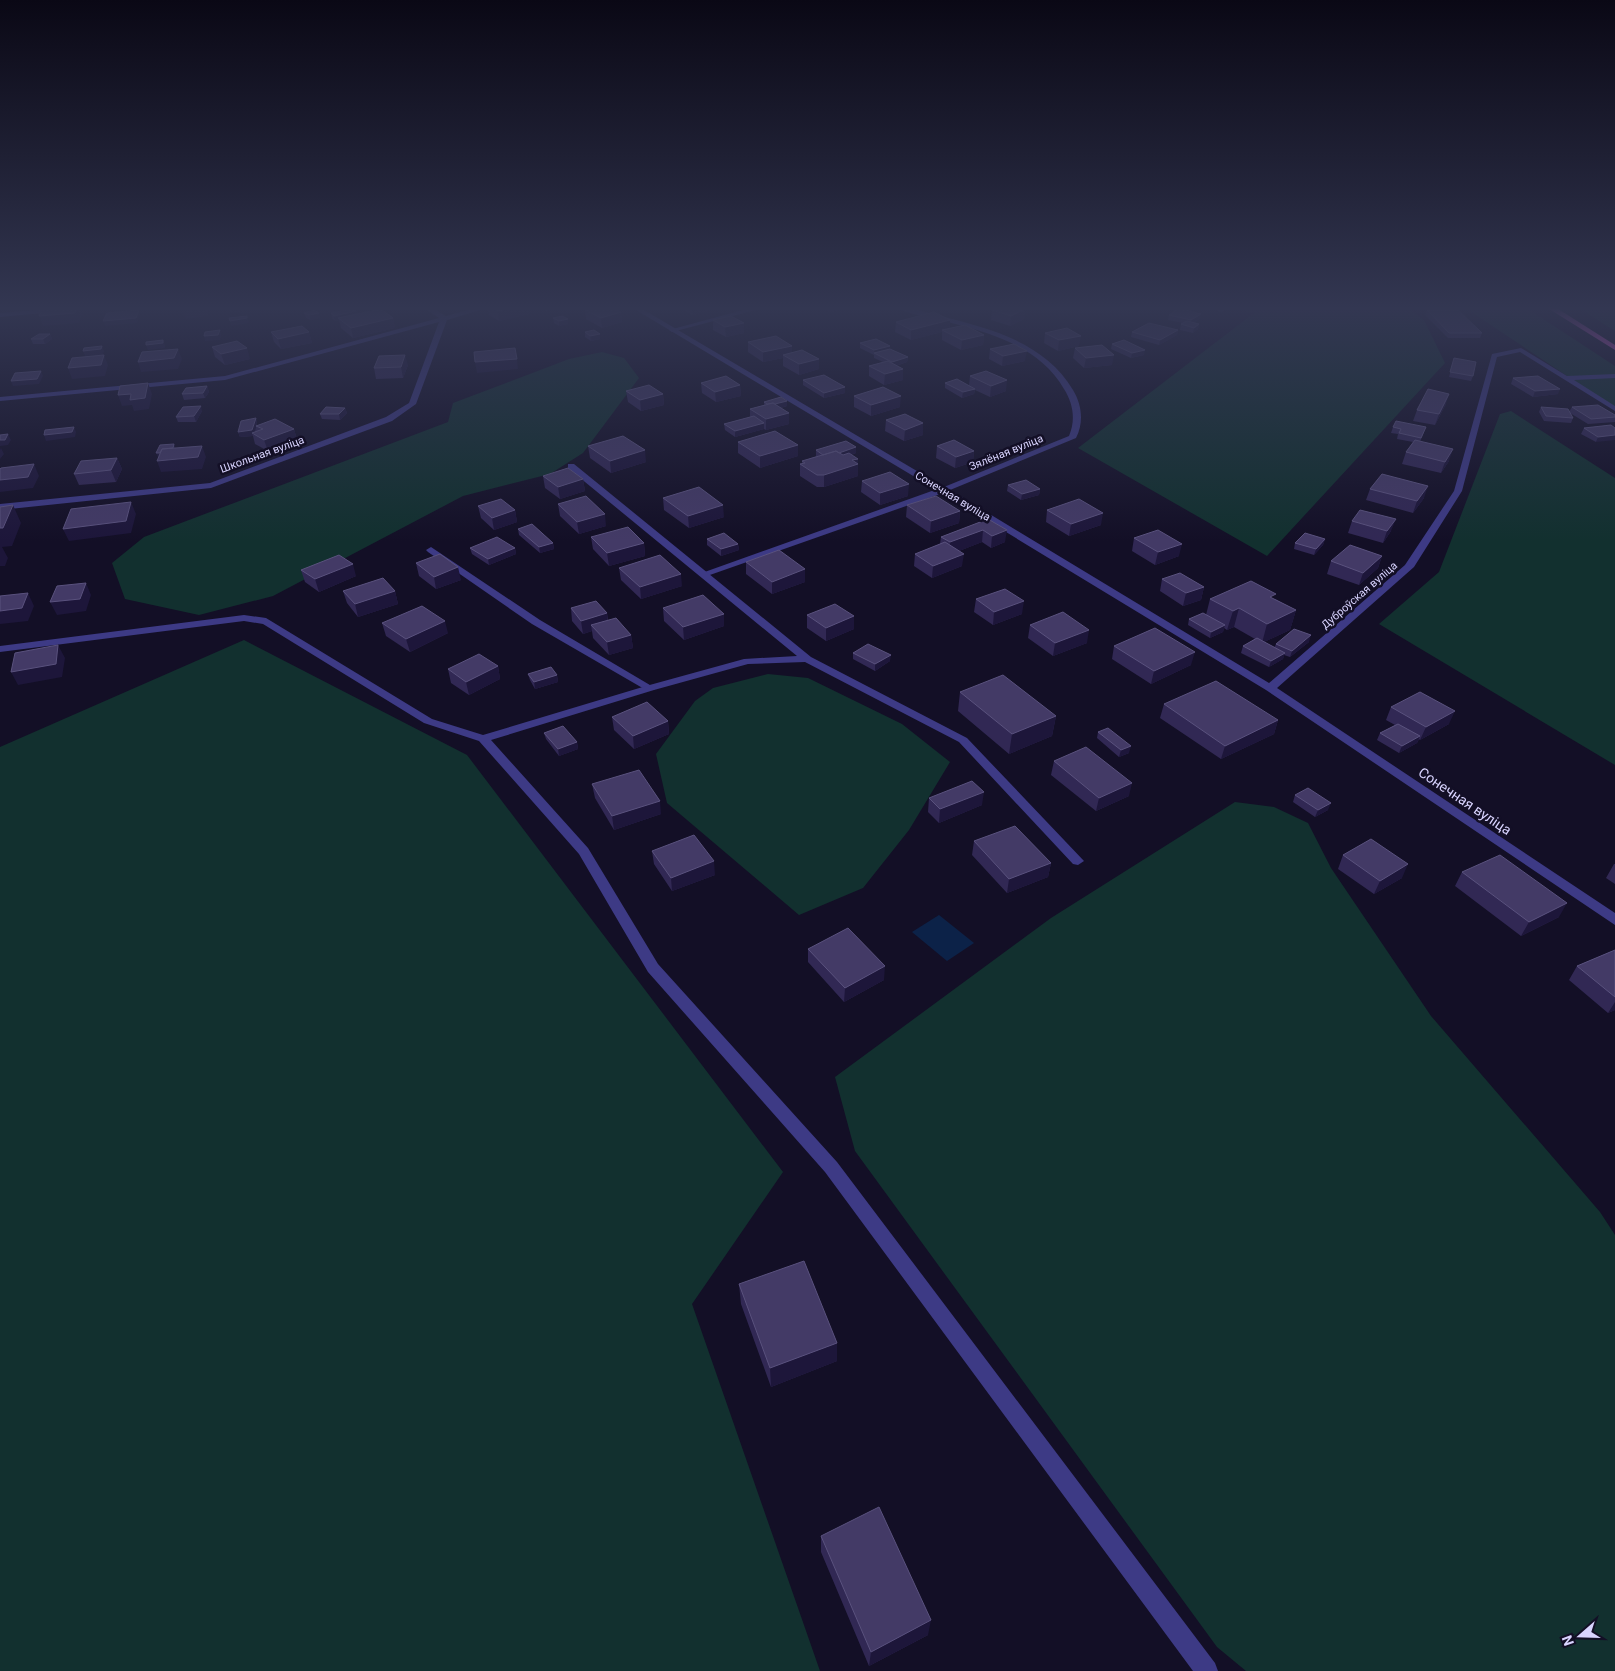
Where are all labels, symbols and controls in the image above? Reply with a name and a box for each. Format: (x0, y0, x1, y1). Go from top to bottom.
street label: Зялёная вуліца (967, 432, 1045, 473)
street label: Школьная вуліца (218, 433, 306, 476)
street label: Сонечная вуліца (913, 469, 993, 524)
street label: Дуброўская вуліца (1319, 559, 1400, 632)
street label: Сонечная вуліца (1415, 764, 1515, 838)
north arrow (1555, 1611, 1605, 1661)
text: N (1559, 1633, 1577, 1648)

